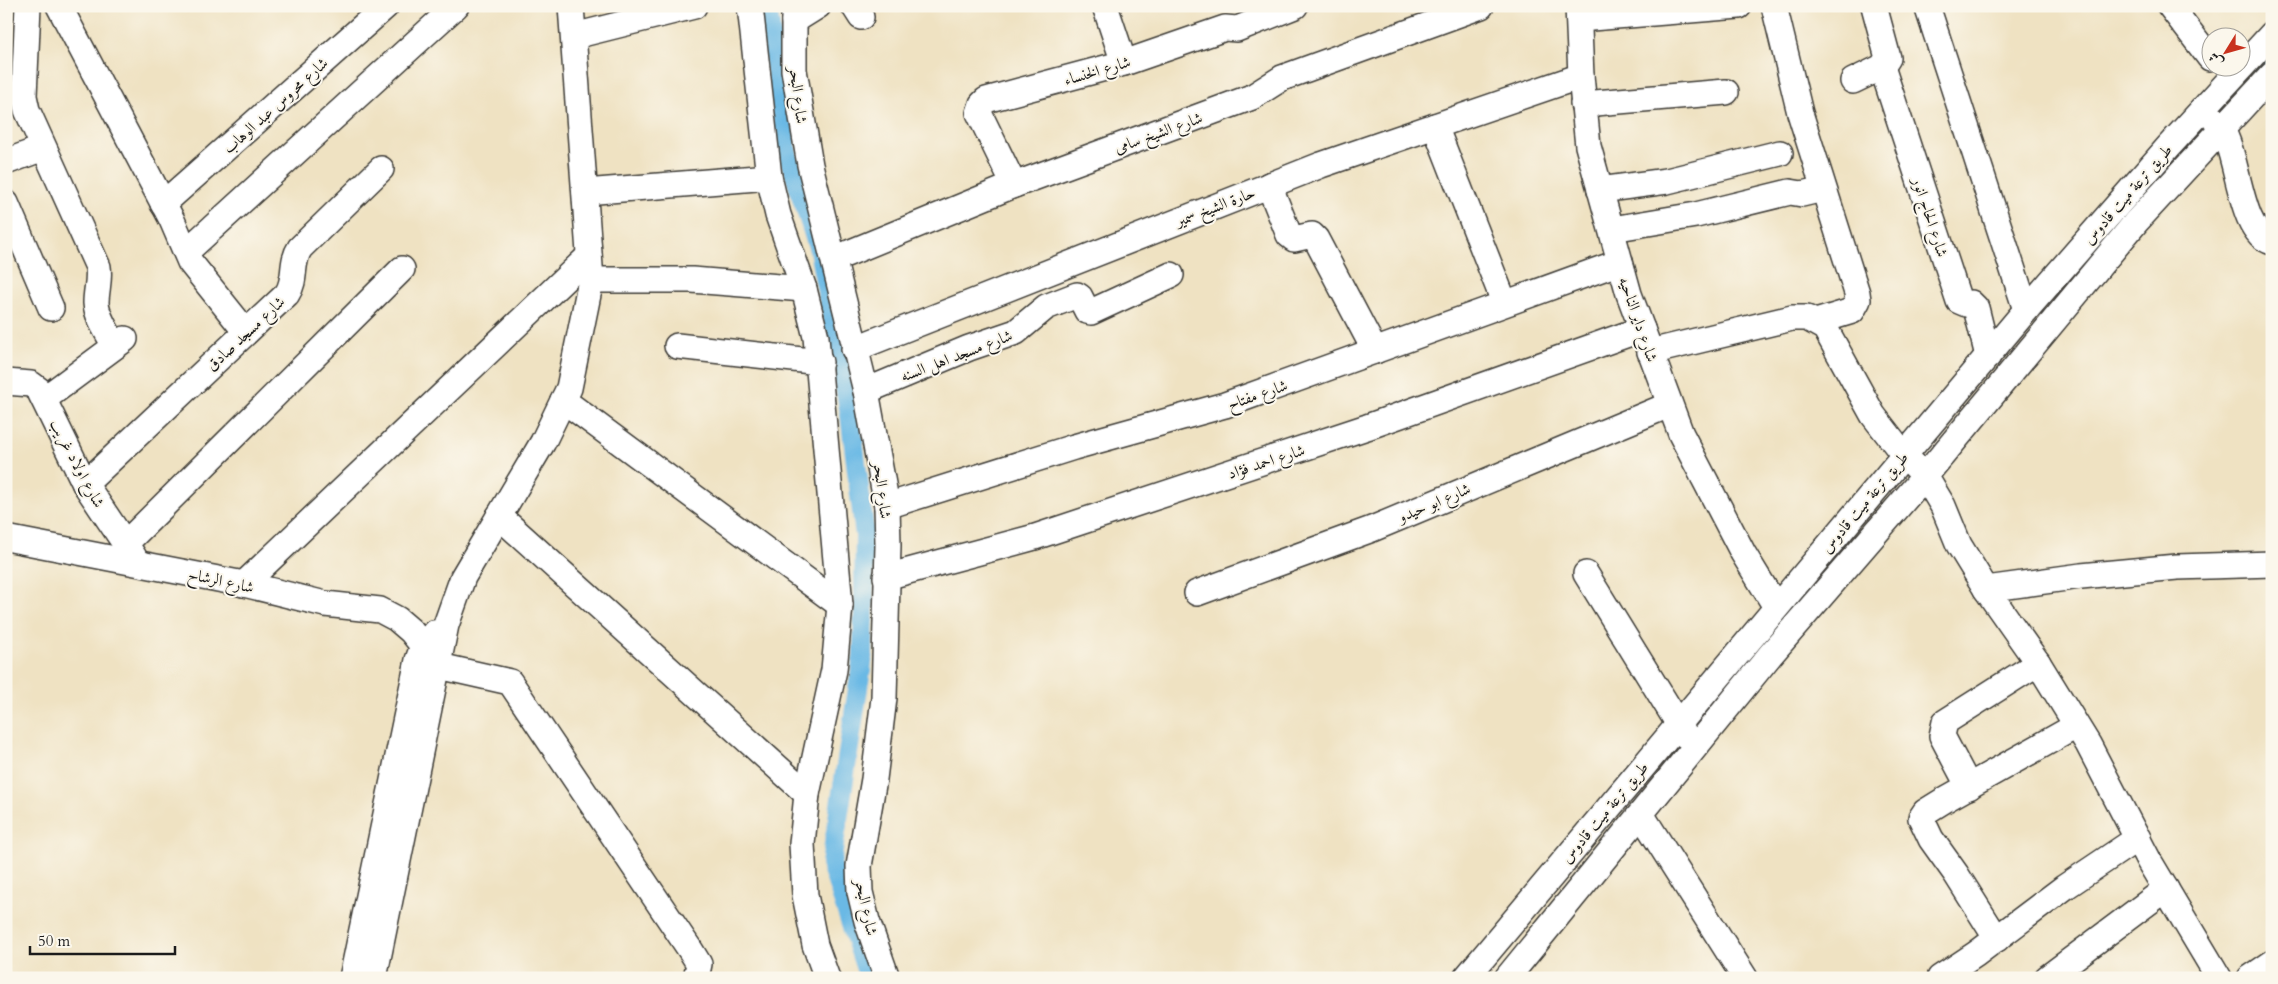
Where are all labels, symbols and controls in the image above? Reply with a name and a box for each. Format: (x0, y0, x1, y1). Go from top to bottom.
north arrow (2200, 28, 2250, 78)
text: ش (2204, 48, 2228, 71)
street label: شارع الخنساء (1061, 51, 1134, 93)
street label: شارع محروس عبد الوهاب (218, 53, 334, 160)
street label: شارع البحر (781, 63, 812, 125)
street label: شارع الشيخ سامى (1111, 107, 1207, 162)
street label: طريق ترعة ميت قادوس (2078, 140, 2177, 250)
street label: شارع الحاج انور (1903, 173, 1953, 261)
street label: حارة الشيخ سمير (1170, 182, 1259, 236)
street label: شارع داير الناحيه (1611, 274, 1663, 366)
street label: شارع مسجد صادق (201, 291, 291, 378)
street label: شارع مسجد اهل السنه (897, 324, 1016, 389)
street label: شارع مفتاح (1224, 374, 1291, 418)
street label: شارع اولاد غريب (43, 415, 110, 513)
street label: شارع احمد فؤاد (1225, 439, 1308, 487)
street label: طريق ترعة ميت قادوس (1816, 447, 1914, 558)
street label: شارع البحر (865, 458, 896, 520)
street label: شارع ابو حيدو (1393, 478, 1475, 531)
street label: شارع الرشاح (185, 563, 256, 602)
street label: طريق ترعة ميت قادوس (1556, 757, 1654, 868)
street label: شارع البحر (847, 875, 883, 938)
scale bar (30, 924, 175, 956)
text: 50 m (38, 931, 70, 951)

